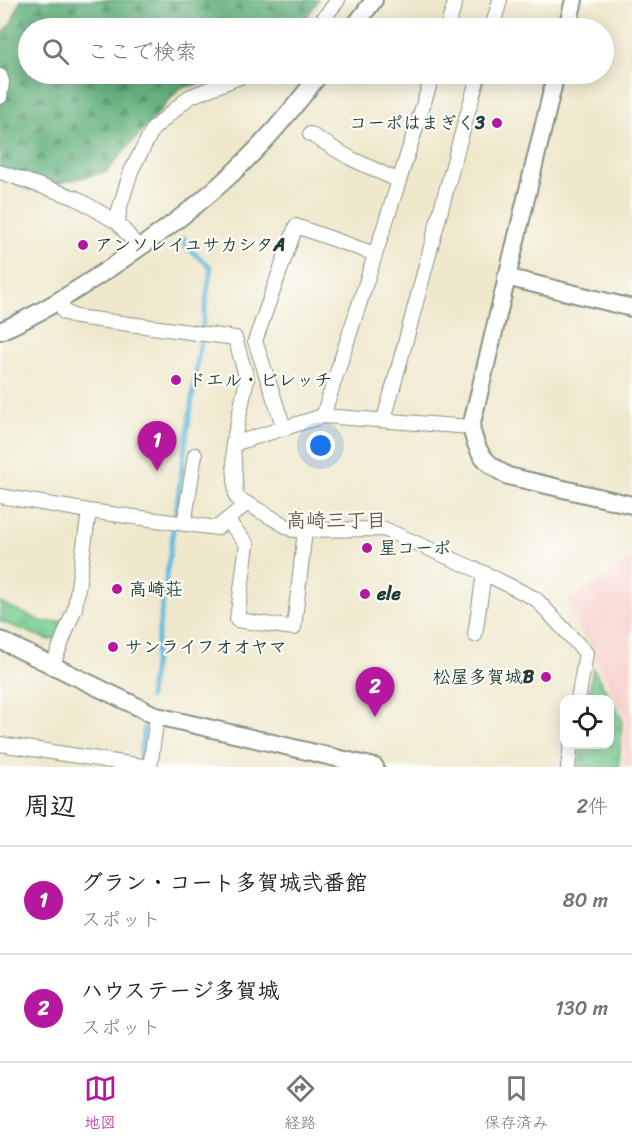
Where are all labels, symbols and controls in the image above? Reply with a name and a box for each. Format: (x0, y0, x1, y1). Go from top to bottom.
search box (18, 18, 614, 84)
text: ここで検索 (87, 32, 197, 71)
icon: search (39, 35, 72, 68)
place label: コーポはまぎく3 (349, 107, 485, 139)
marker: コーポはまぎく3 (490, 116, 504, 130)
place label: アンソレイユサカシタA (95, 229, 285, 261)
marker: アンソレイユサカシタA (76, 238, 90, 252)
place label: ドエル・ビレッチ (188, 364, 332, 396)
marker: ドエル・ビレッチ (169, 373, 183, 387)
pin: 1 (138, 422, 176, 471)
your location (306, 431, 335, 460)
district label: 高崎三丁目 (286, 503, 386, 538)
place label: 星コーポ (379, 532, 451, 564)
marker: 星コーポ (360, 541, 374, 555)
place label: 高崎荘 (129, 573, 183, 605)
place label: ele (376, 578, 401, 610)
marker: 高崎荘 (110, 582, 124, 596)
marker: ele (358, 587, 372, 601)
place label: サンライフオオヤマ (125, 631, 287, 663)
marker: サンライフオオヤマ (106, 640, 120, 654)
place label: 松屋多賀城B (433, 661, 535, 693)
pin: 2 (356, 668, 394, 717)
marker: 松屋多賀城B (539, 670, 553, 684)
map controls (560, 695, 614, 749)
button: locate (560, 695, 614, 749)
text: 周辺 (24, 783, 76, 829)
text: 2件 (576, 789, 608, 824)
text: グラン・コート多賀城弐番館 (81, 863, 367, 902)
text: 1 (39, 883, 48, 918)
text: 80 m (563, 883, 608, 918)
text: スポット (81, 902, 161, 937)
text: ハウステージ多賀城 (81, 971, 279, 1010)
text: 2 (38, 991, 49, 1026)
text: 130 m (555, 991, 608, 1026)
text: スポット (81, 1010, 161, 1045)
tab: 地図 (84, 1072, 117, 1137)
tab: 経路 (284, 1072, 317, 1137)
tab: 保存済み (484, 1072, 548, 1137)

